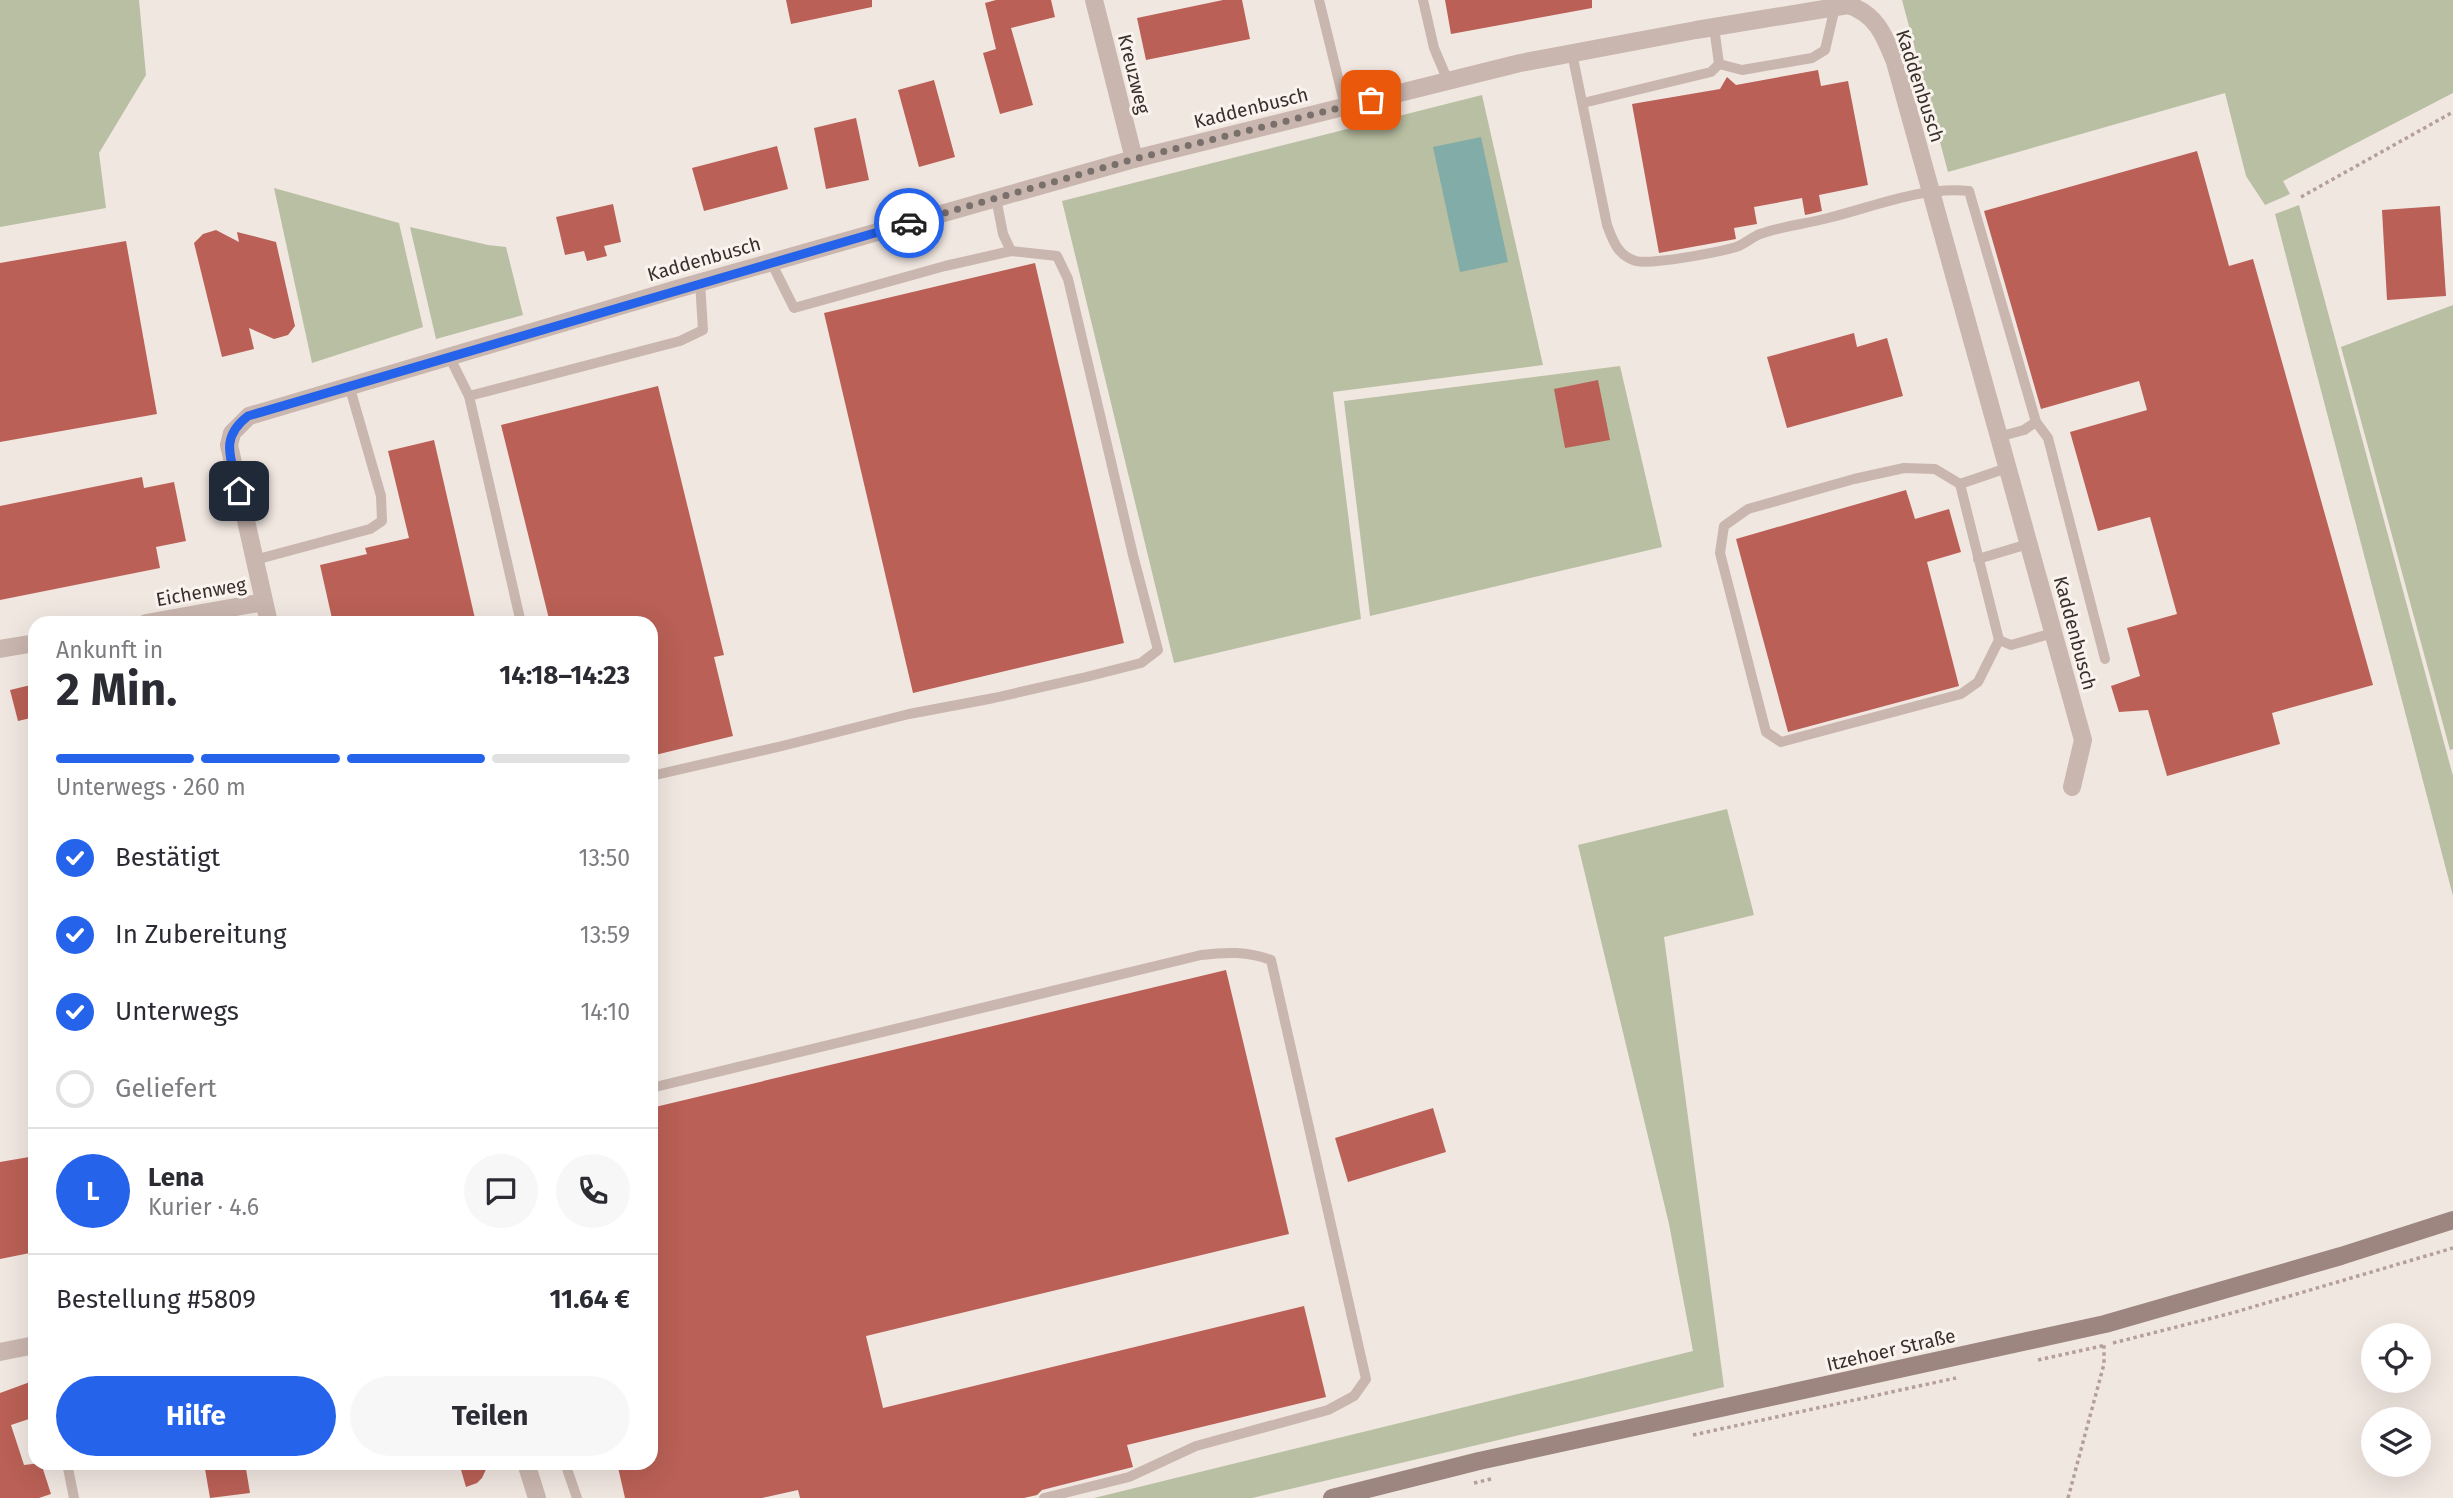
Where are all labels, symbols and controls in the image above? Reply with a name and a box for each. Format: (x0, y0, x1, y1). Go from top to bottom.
street label: Kaddenbusch (1891, 27, 1949, 145)
street label: Kreuzweg (1113, 32, 1155, 116)
pin (1341, 70, 1401, 130)
icon: bag (1352, 81, 1390, 119)
street label: Kaddenbusch (1191, 83, 1311, 133)
courier (874, 188, 944, 258)
icon: car (890, 204, 928, 242)
street label: Kaddenbusch (645, 232, 763, 286)
pin (209, 461, 269, 521)
icon: home (220, 472, 258, 510)
street label: Eichenweg (154, 573, 248, 611)
street label: Kaddenbusch (2049, 573, 2101, 693)
text: Ankunft in (56, 636, 163, 664)
text: 14:18–14:23 (499, 660, 630, 691)
text: 2 Min. (56, 662, 177, 717)
text: Unterwegs · 260 m (56, 773, 246, 801)
icon: check (56, 839, 94, 877)
text: Bestätigt (115, 842, 220, 873)
text: 13:50 (579, 844, 630, 872)
icon: check (56, 916, 94, 954)
text: In Zubereitung (115, 919, 287, 950)
text: 13:59 (580, 921, 630, 949)
icon: check (56, 993, 94, 1031)
text: Unterwegs (115, 996, 239, 1027)
text: 14:10 (580, 998, 630, 1026)
text: Geliefert (115, 1073, 217, 1104)
button: chat (464, 1154, 538, 1228)
button: phone (556, 1154, 630, 1228)
text: Lena (148, 1162, 204, 1193)
text: L (86, 1176, 100, 1207)
text: Kurier · 4.6 (148, 1193, 259, 1221)
text: Bestellung #5809 (56, 1284, 256, 1315)
text: 11.64 € (549, 1284, 630, 1315)
map controls (2361, 1323, 2431, 1477)
button: locate (2361, 1323, 2431, 1393)
street label: Itzehoer Straße (1824, 1324, 1958, 1376)
button: Hilfe (56, 1376, 336, 1456)
button: Teilen (350, 1376, 630, 1456)
button: layers (2361, 1407, 2431, 1477)

